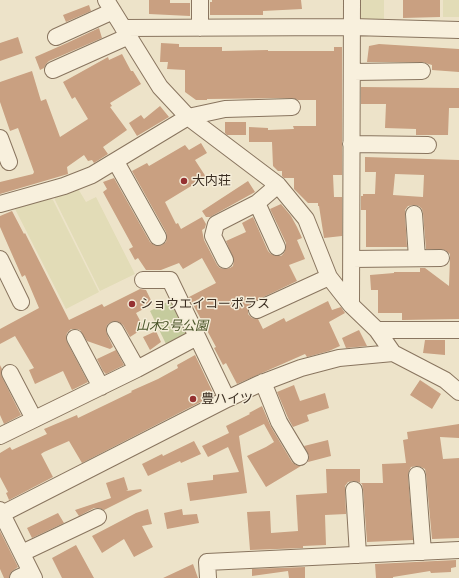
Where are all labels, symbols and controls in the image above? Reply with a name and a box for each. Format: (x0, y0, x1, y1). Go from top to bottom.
place label: 大内荘 (192, 173, 231, 189)
marker: 大内荘 (179, 176, 189, 186)
place label: ショウエイコーポラス (140, 296, 270, 312)
marker: ショウエイコーポラス (127, 299, 137, 309)
park label: 山木2号公園 (136, 318, 208, 334)
place label: 豊ハイツ (201, 391, 253, 407)
marker: 豊ハイツ (188, 394, 198, 404)

